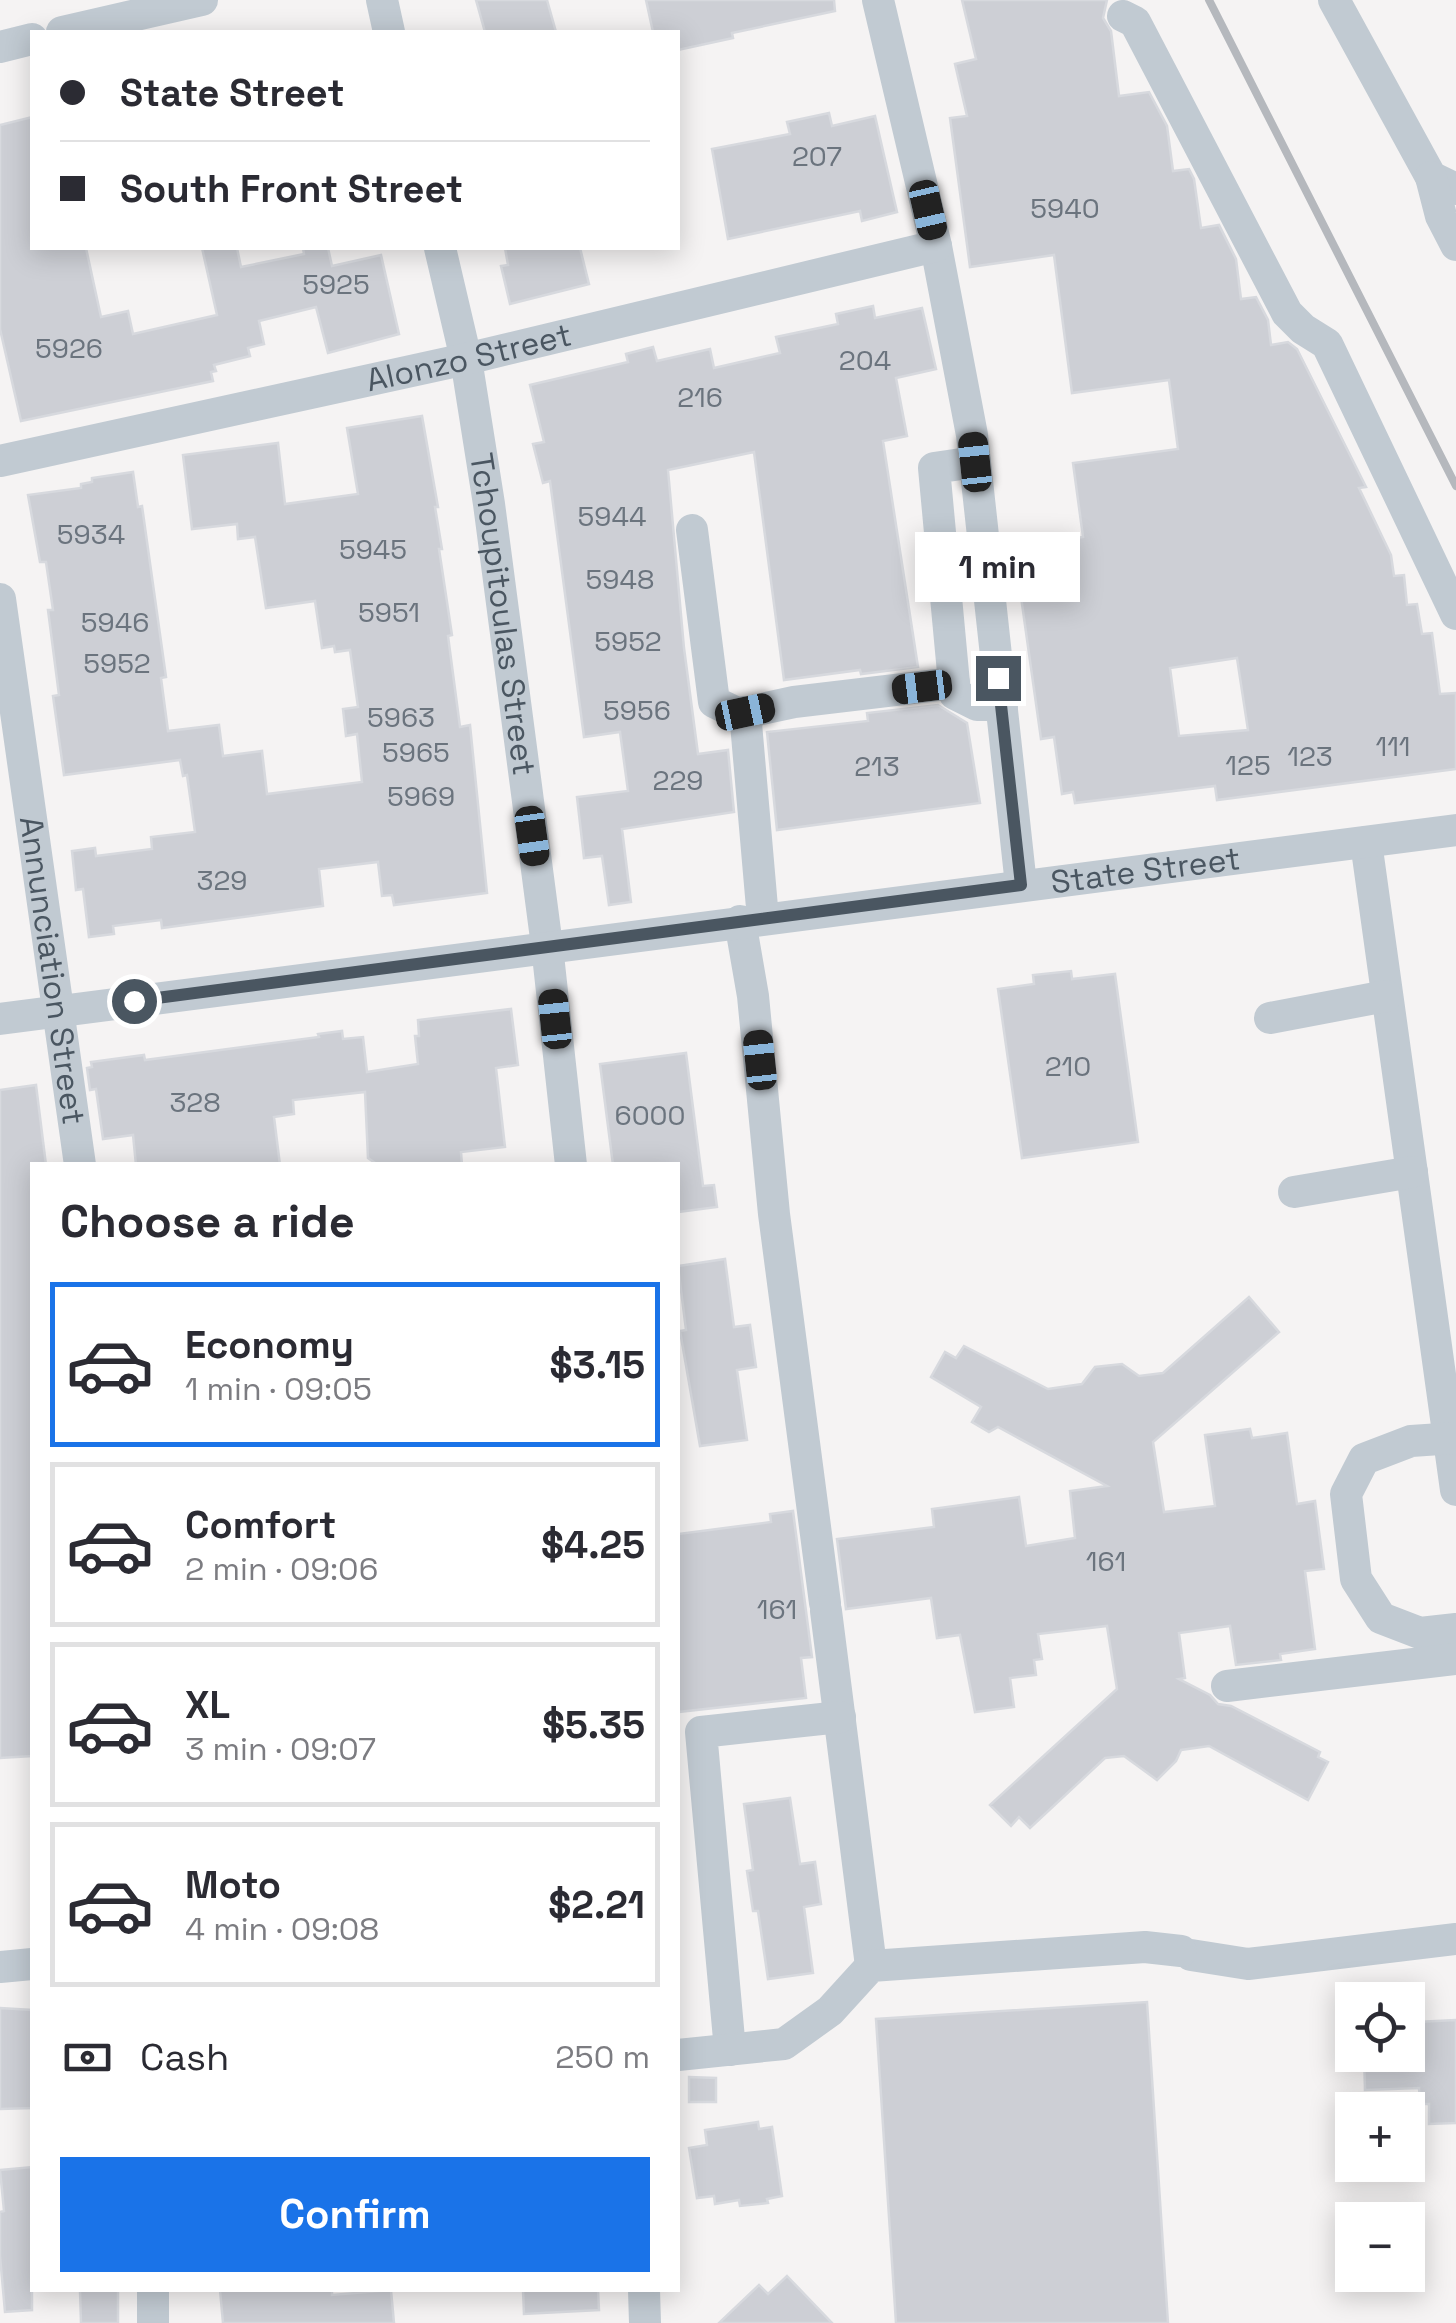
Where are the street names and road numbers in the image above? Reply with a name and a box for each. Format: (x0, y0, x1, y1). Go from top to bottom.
street label: Alonzo Street (362, 314, 575, 400)
street label: Tchoupitoulas Street (461, 450, 544, 778)
street label: Annunciation Street (11, 814, 94, 1127)
street label: State Street (1048, 838, 1243, 902)

